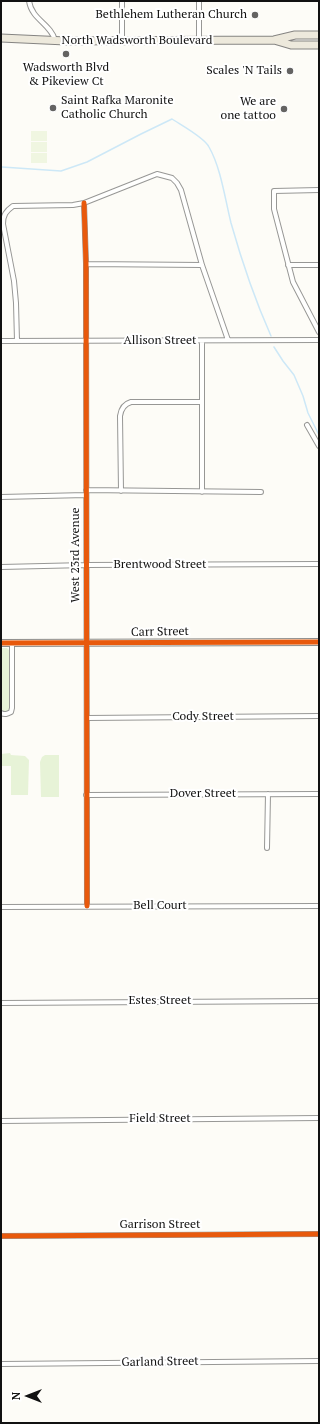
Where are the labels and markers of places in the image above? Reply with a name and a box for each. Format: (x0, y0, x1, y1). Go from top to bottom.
place label: Bethlehem Lutheran Church (95, 8, 247, 22)
marker: Bethlehem Lutheran Church (250, 10, 260, 20)
marker: Wadsworth Blvd & Pikeview Ct (61, 49, 71, 59)
place label: Wadsworth Blvd & Pikeview Ct (23, 61, 109, 89)
place label: Scales 'N Tails (206, 64, 282, 78)
marker: Scales 'N Tails (285, 66, 295, 76)
place label: Saint Rafka Maronite Catholic Church (61, 94, 174, 122)
place label: We are one tattoo (221, 95, 276, 123)
marker: Saint Rafka Maronite Catholic Church (48, 103, 58, 113)
marker: We are one tattoo (279, 104, 289, 114)

